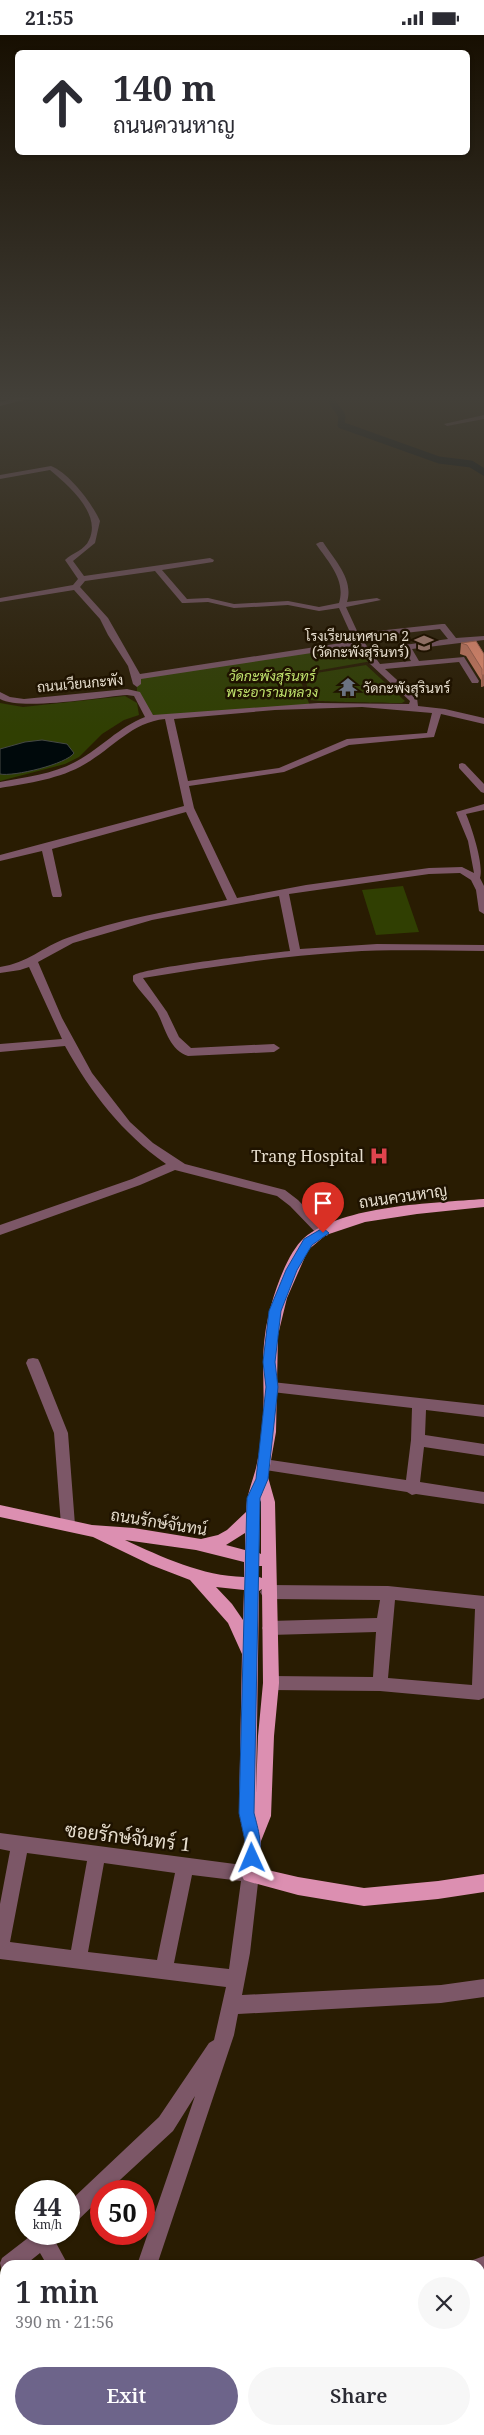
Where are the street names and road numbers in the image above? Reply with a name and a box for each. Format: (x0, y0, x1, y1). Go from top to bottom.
street label: ถนนเวียนกะพัง (36, 670, 124, 696)
street label: ถนนควนหาญ (357, 1179, 449, 1213)
street label: ถนนรักษ์จันทน์ (109, 1503, 209, 1540)
street label: ซอยรักษ์จันทร์ 1 (64, 1816, 192, 1858)

